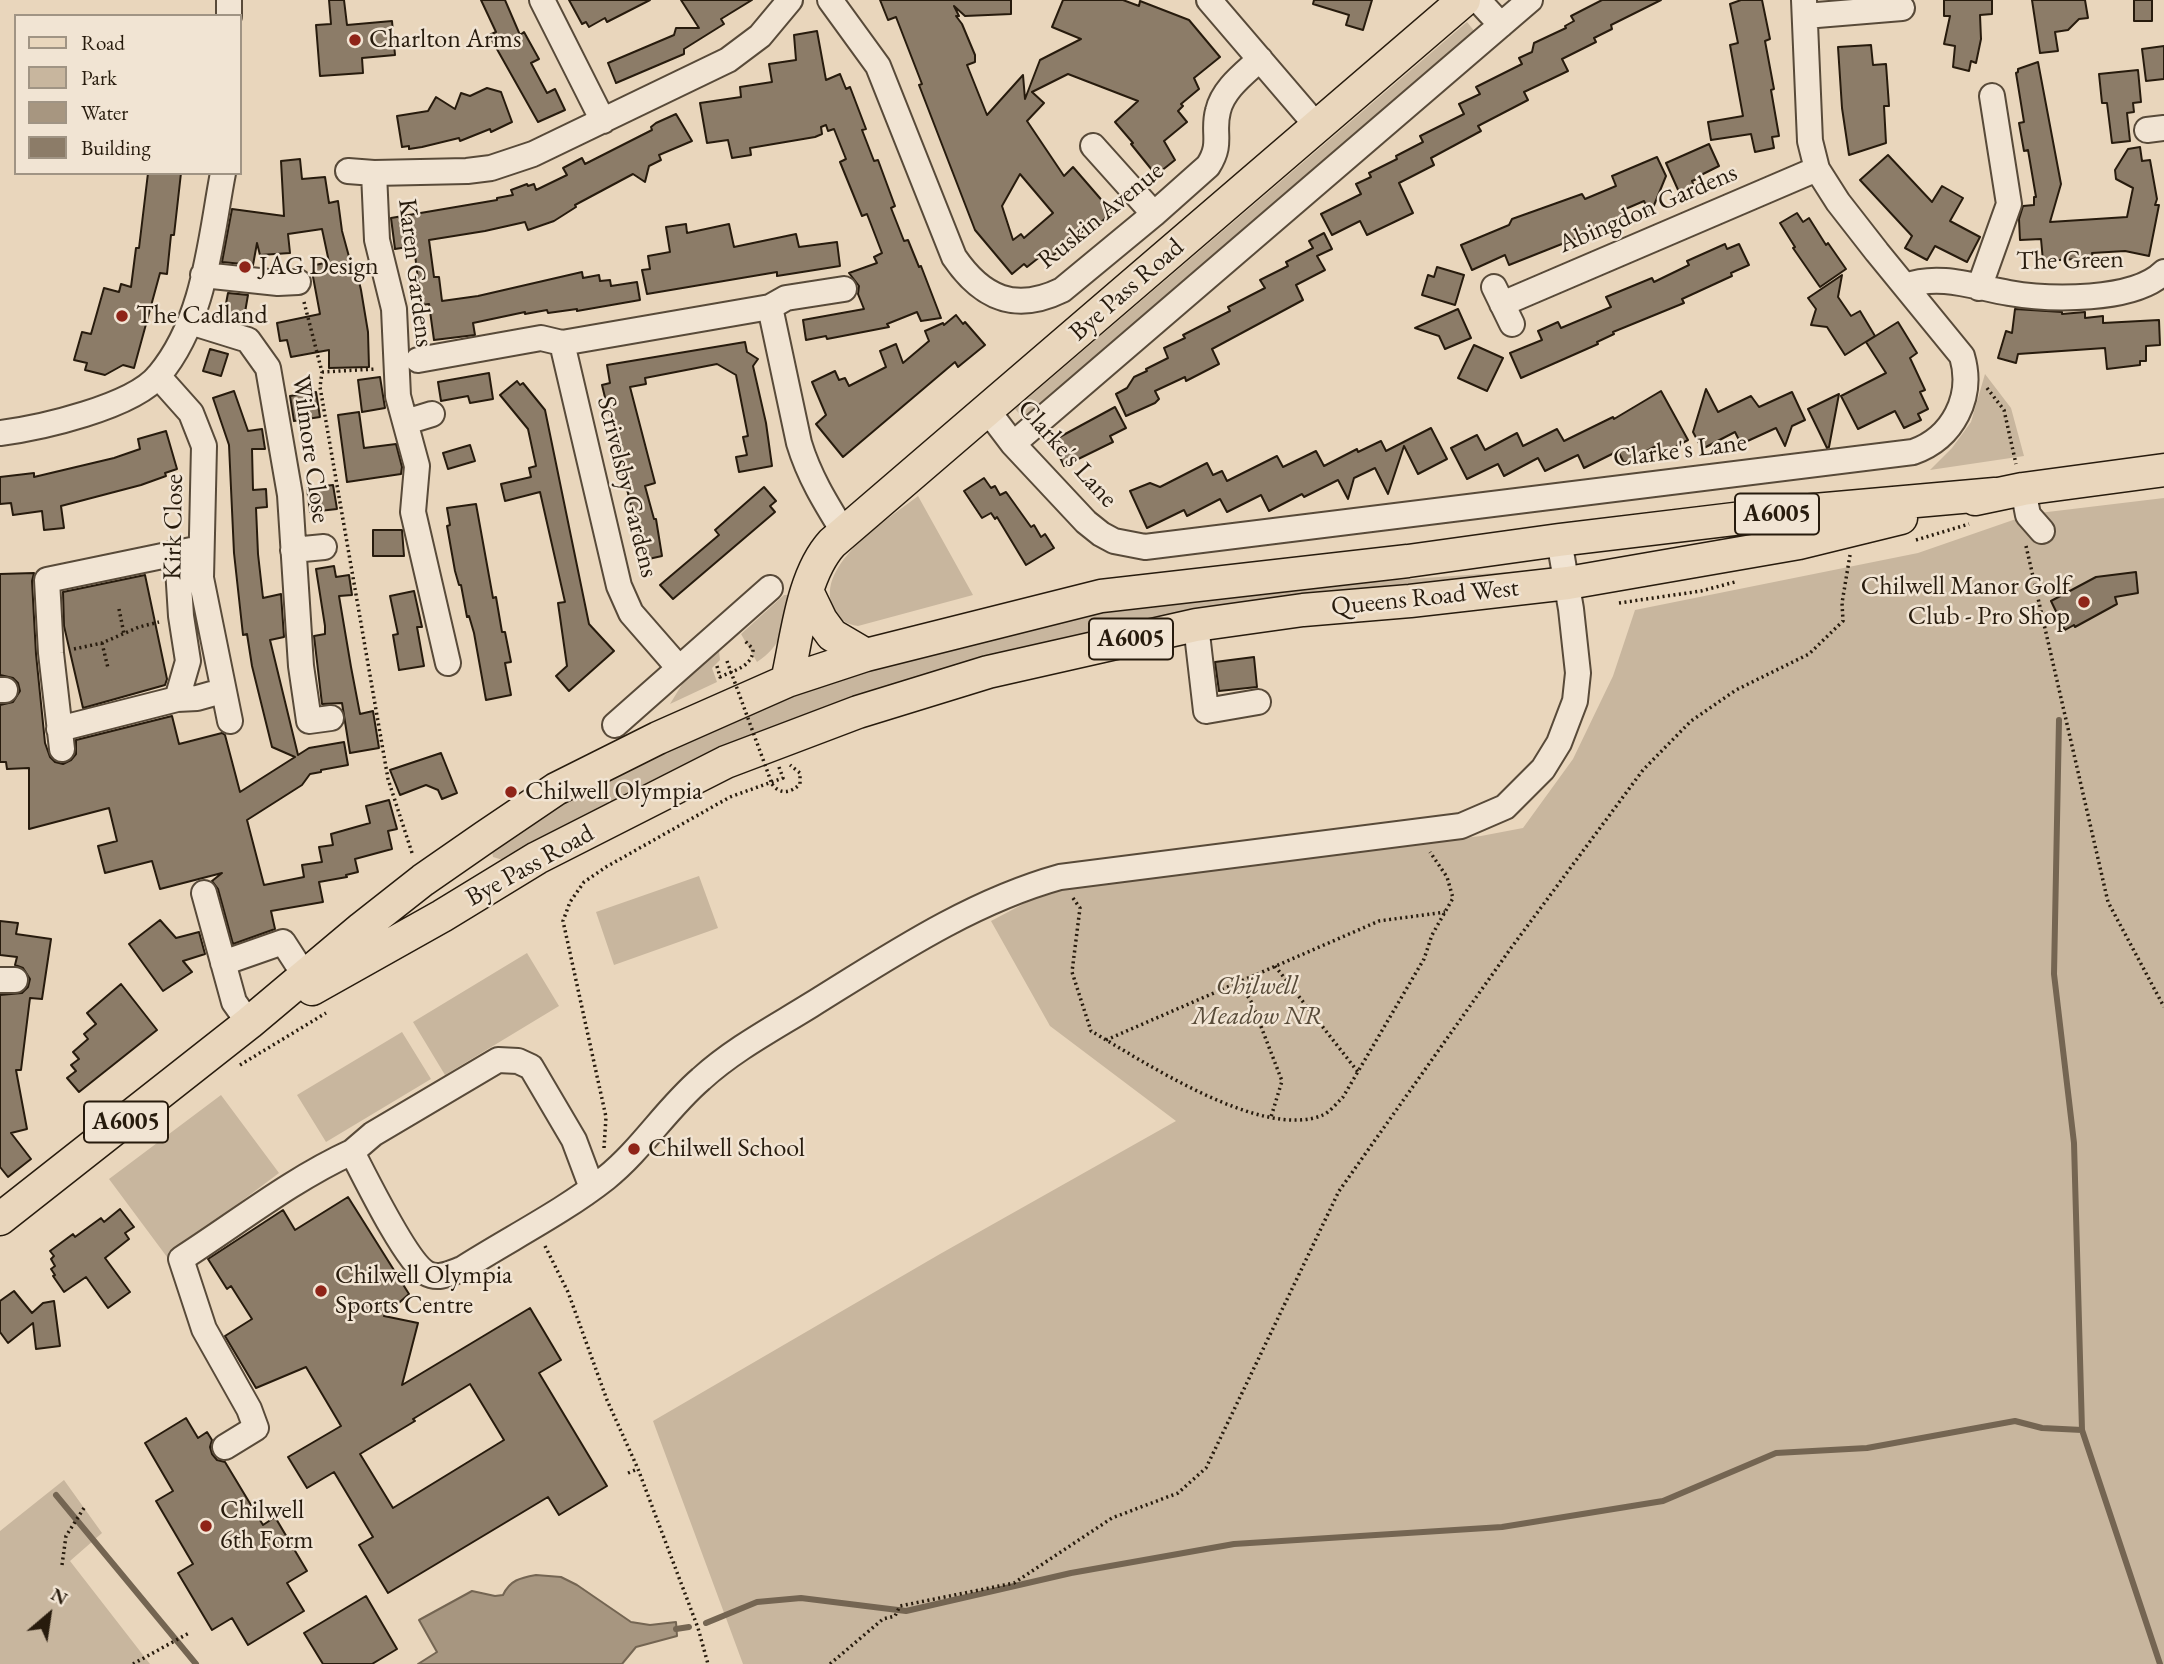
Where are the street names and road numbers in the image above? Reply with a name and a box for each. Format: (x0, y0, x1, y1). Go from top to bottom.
street label: Ruskin Avenue (1032, 156, 1170, 276)
street label: Abingdon Gardens (1554, 157, 1742, 261)
street label: Karen Gardens (390, 197, 440, 349)
street label: Bye Pass Road (1063, 232, 1191, 348)
street label: The Green (2016, 244, 2124, 278)
street label: Wilmore Close (284, 373, 336, 525)
street label: Scrivelsby Gardens (589, 393, 665, 581)
street label: Clarke's Lane (1010, 394, 1124, 514)
street label: Clarke's Lane (1611, 427, 1749, 475)
street label: Kirk Close (157, 474, 191, 580)
road number: A6005 (1735, 494, 1819, 534)
street label: Queens Road West (1330, 573, 1520, 623)
road number: A6005 (1089, 618, 1173, 660)
street label: Bye Pass Road (461, 818, 599, 914)
road number: A6005 (84, 1102, 168, 1142)

